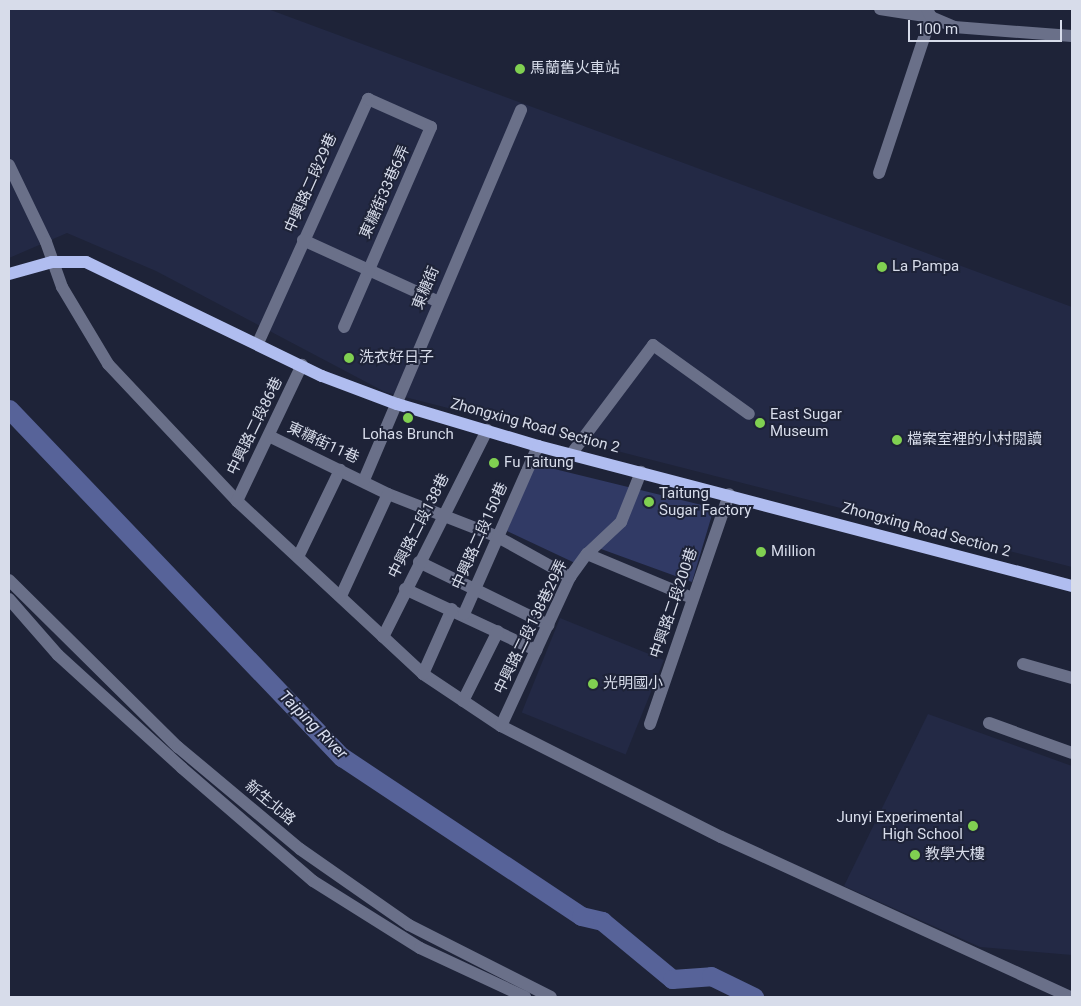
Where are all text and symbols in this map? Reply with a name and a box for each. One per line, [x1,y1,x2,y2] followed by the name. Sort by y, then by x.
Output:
[911,10,1065,42] scale bar
[916,20,958,38] text: 100 m
[530,60,620,78] place label: 馬蘭舊火車站
[514,63,526,75] marker: 馬蘭舊火車站
[281,131,341,235] street label: 中興路二段29巷
[356,143,414,241] street label: 東糖街33巷6弄
[892,258,959,276] place label: La Pampa
[876,261,888,273] marker: La Pampa
[409,264,443,312] street label: 東糖街
[359,349,434,367] place label: 洗衣好日子
[343,352,355,364] marker: 洗衣好日子
[223,374,287,478] street label: 中興路二段86巷
[448,395,622,457] street label: Zhongxing Road Section 2
[770,405,842,440] place label: East Sugar Museum
[402,412,414,424] marker: Lohas Brunch
[754,417,766,429] marker: East Sugar Museum
[284,419,362,467] street label: 東糖街11巷
[362,426,454,444] place label: Lohas Brunch
[907,431,1042,449] place label: 檔案室裡的小村閱讀
[891,434,903,446] marker: 檔案室裡的小村閱讀
[504,454,574,472] place label: Fu Taitung
[488,457,500,469] marker: Fu Taitung
[385,471,453,581] street label: 中興路二段138巷
[448,480,512,592] street label: 中興路二段150巷
[659,484,751,519] place label: Taitung Sugar Factory
[643,496,655,508] marker: Taitung Sugar Factory
[839,499,1013,561] street label: Zhongxing Road Section 2
[771,543,816,561] place label: Million
[647,546,701,660] street label: 中興路二段200巷
[755,546,767,558] marker: Million
[491,557,571,697] street label: 中興路二段138巷29弄
[603,675,663,693] place label: 光明國小
[587,678,599,690] marker: 光明國小
[275,687,351,763] water label: Taiping River
[241,777,299,829] street label: 新生北路
[837,808,963,843] place label: Junyi Experimental High School
[967,820,979,832] marker: Junyi Experimental High School
[925,846,985,864] place label: 教學大樓
[909,849,921,861] marker: 教學大樓

